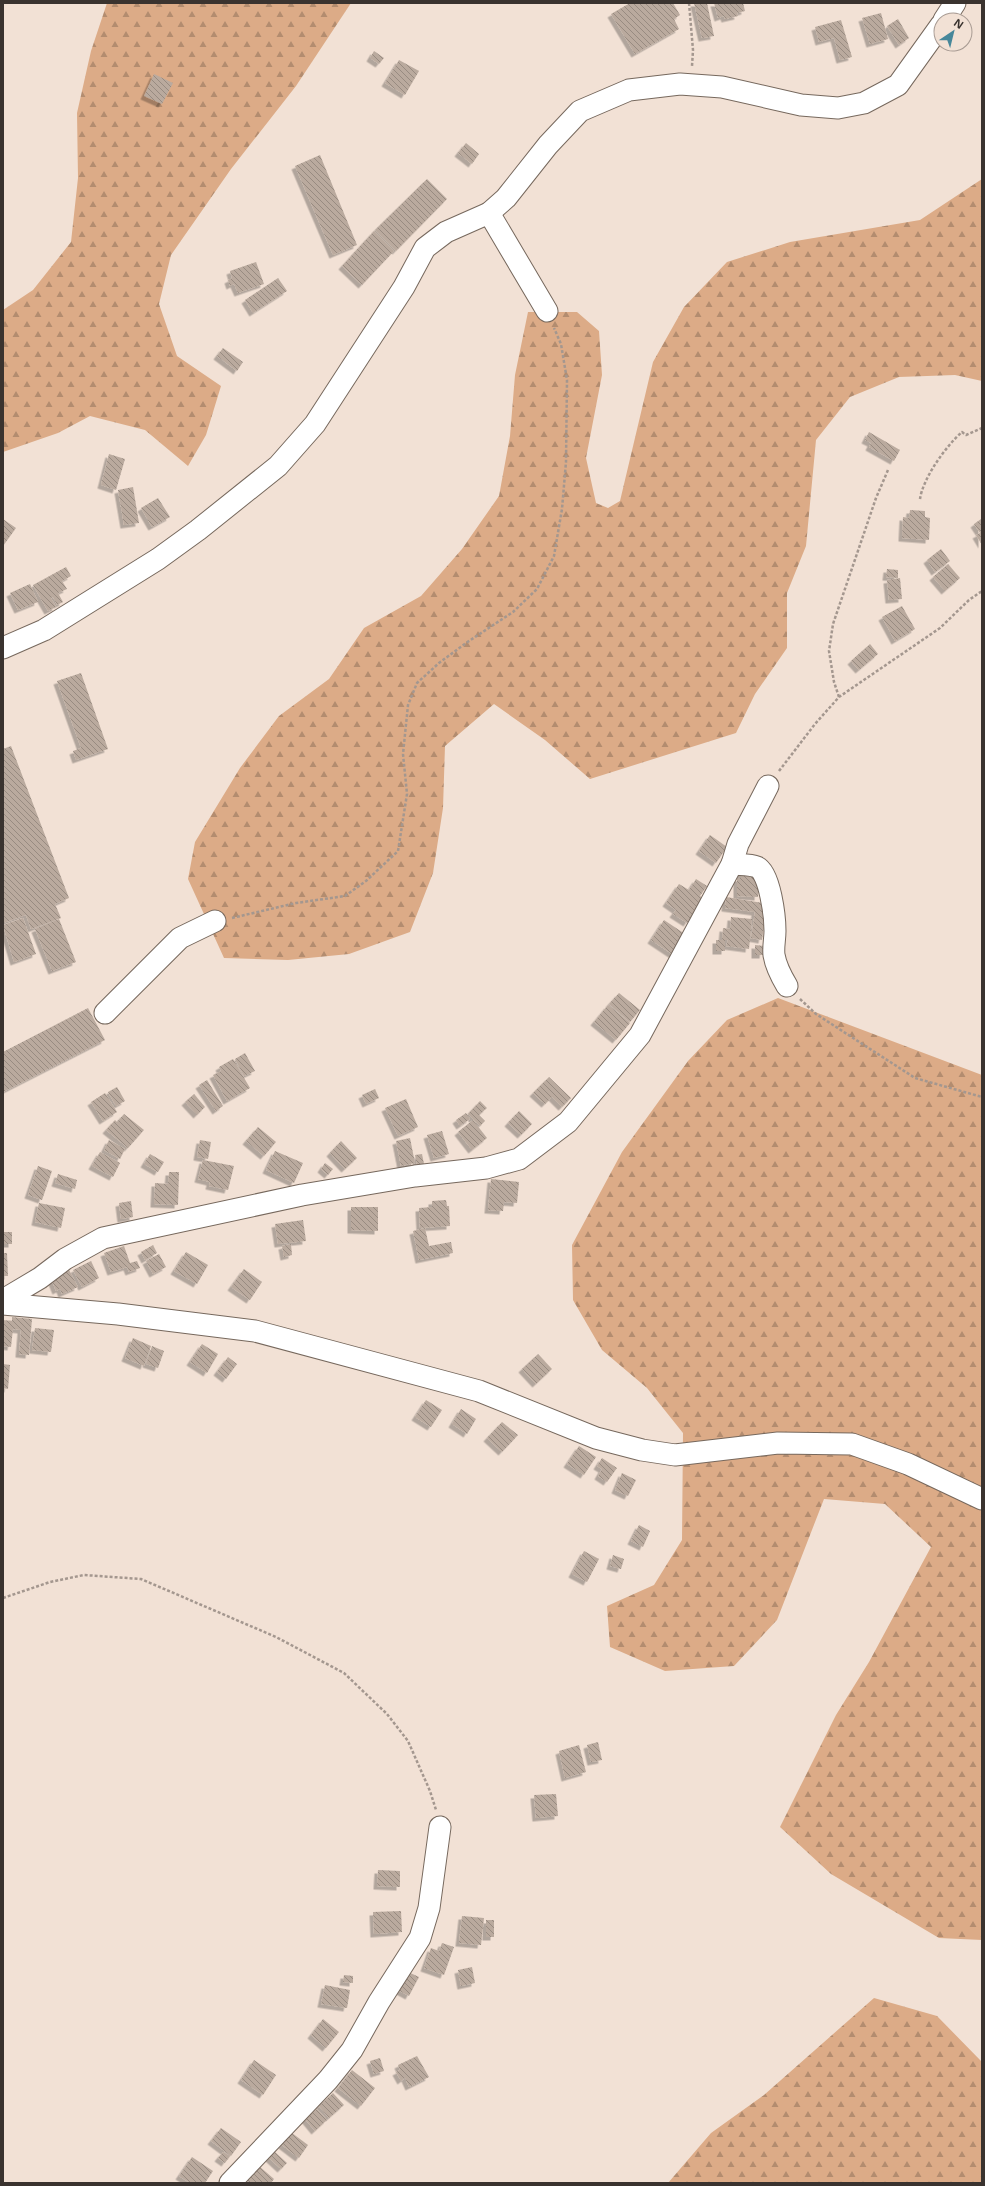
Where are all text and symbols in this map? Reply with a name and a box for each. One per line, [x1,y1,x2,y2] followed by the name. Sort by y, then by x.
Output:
[933,12,973,52] north arrow
[951,15,967,32] text: N

